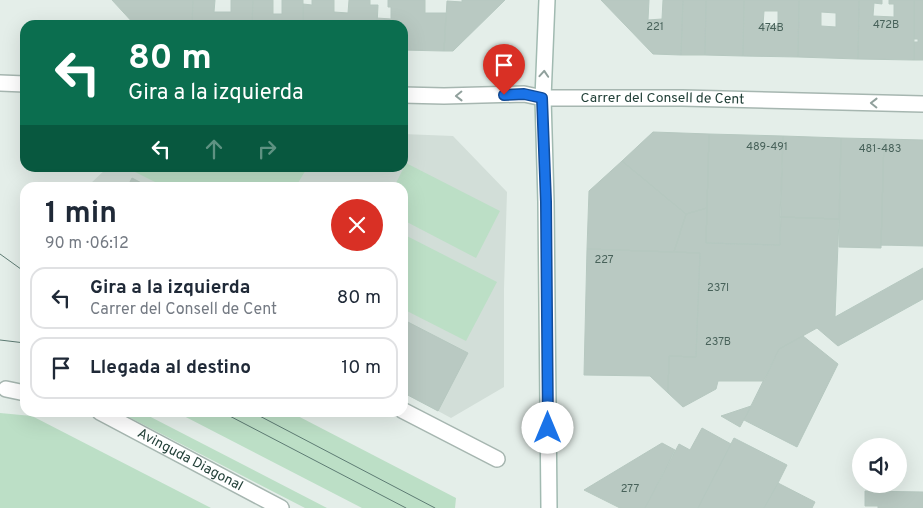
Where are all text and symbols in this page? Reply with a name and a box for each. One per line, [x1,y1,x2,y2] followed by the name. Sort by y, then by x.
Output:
[873,18,899,32] house number: 472B
[646,20,664,34] house number: 221
[758,21,784,35] house number: 474B
[128,37,212,81] text: 80 m
[45,40,110,105] icon: left
[483,44,525,95] pin
[490,51,518,79] icon: arrive
[539,70,550,78] one-way arrow
[128,80,304,107] text: Gira a la izquierda
[581,90,745,108] street label: Carrer del Consell de Cent
[455,91,462,101] one-way arrow
[870,98,878,108] one-way arrow
[147,135,175,163] icon: left
[200,135,228,163] icon: ahead
[253,135,281,163] icon: right
[746,140,788,154] house number: 489-491
[859,142,901,156] house number: 481-483
[45,196,117,233] text: 1 min
[331,199,383,251] button: close
[45,234,129,254] text: 90 m · 06:12
[594,253,614,267] house number: 227
[90,276,250,300] text: Gira a la izquierda
[707,281,729,295] house number: 237I
[47,284,75,312] icon: left
[337,286,381,310] text: 80 m
[90,300,277,320] text: Carrer del Consell de Cent
[705,335,731,349] house number: 237B
[47,354,75,382] icon: arrive
[90,356,251,380] text: Llegada al destino
[341,356,381,380] text: 10 m
[521,401,573,453] position arrow
[134,425,246,495] street label: Avinguda Diagonal
[852,438,907,493] map controls
[852,438,907,493] button: sound
[621,482,639,496] house number: 277

